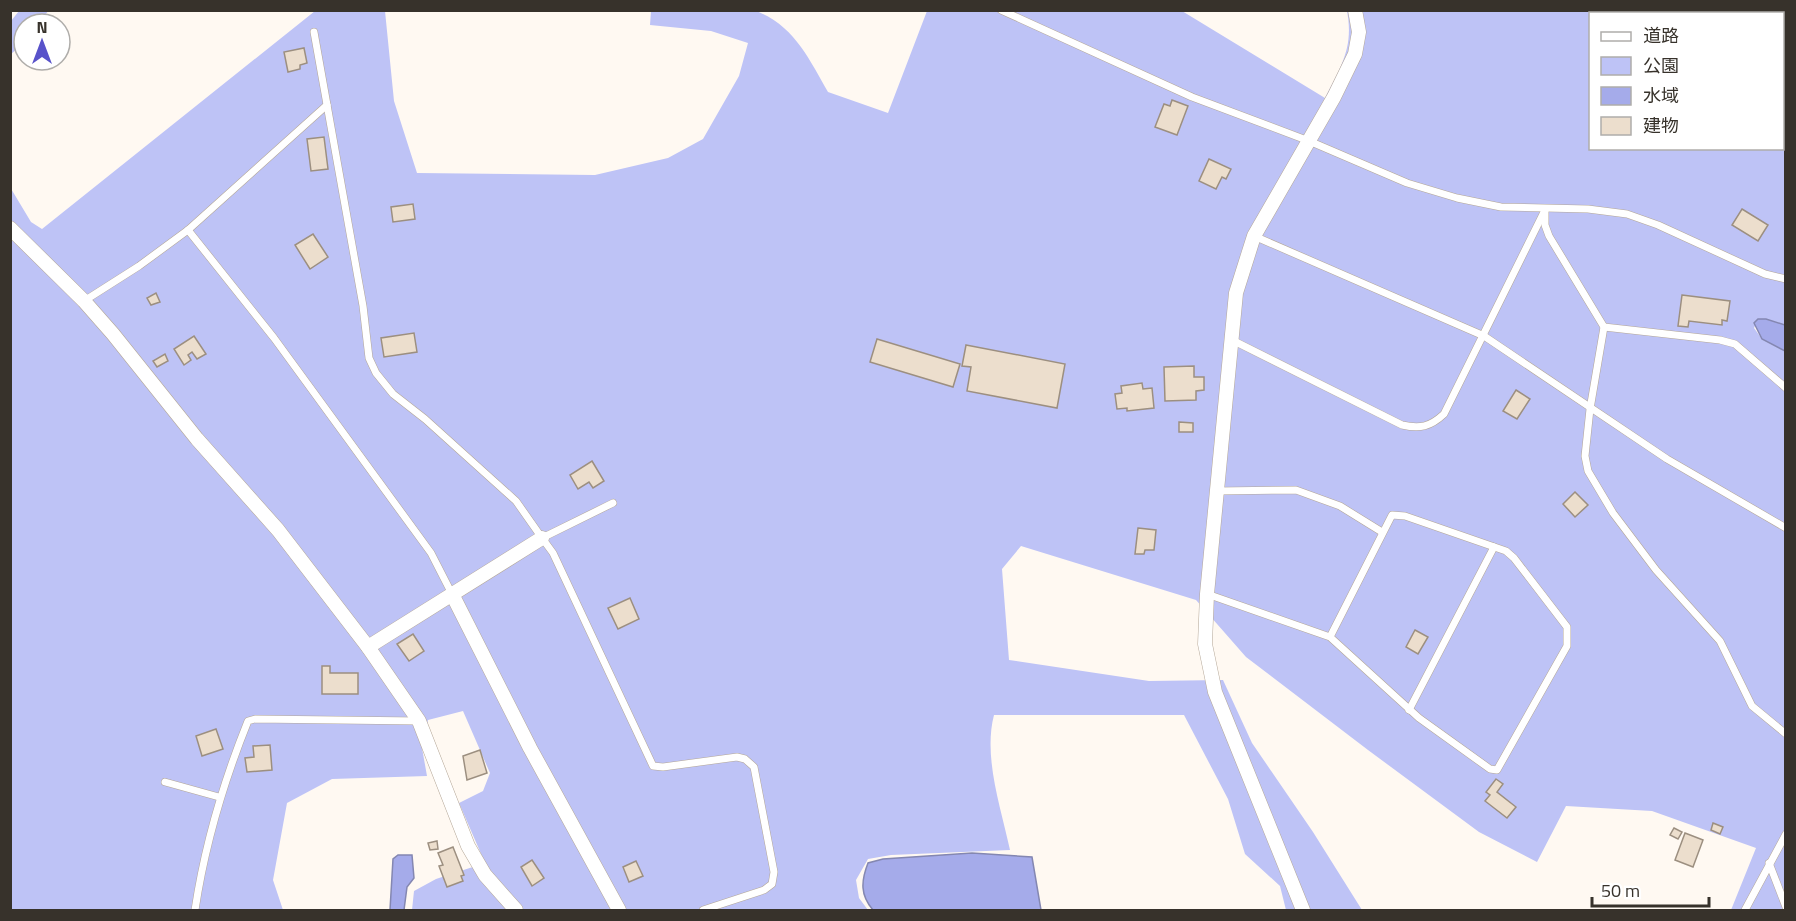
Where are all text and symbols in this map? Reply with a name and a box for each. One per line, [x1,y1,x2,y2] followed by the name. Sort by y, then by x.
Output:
[12,12,72,72] north arrow
[1589,12,1784,150] legend
[36,15,48,39] text: N
[1643,22,1679,49] text: 道路
[1643,52,1679,79] text: 公園
[1643,82,1679,109] text: 水域
[1643,112,1679,139] text: 建物
[1592,870,1709,908] scale bar
[1601,877,1640,904] text: 50 m

